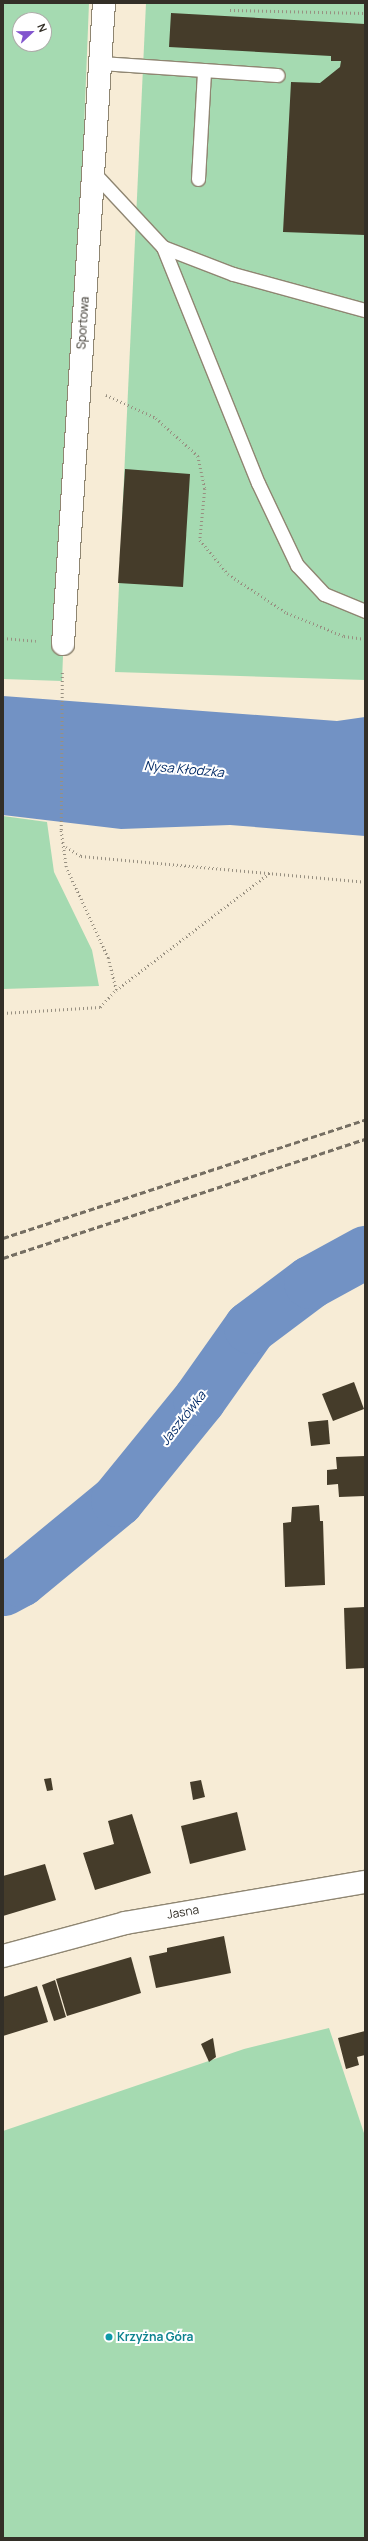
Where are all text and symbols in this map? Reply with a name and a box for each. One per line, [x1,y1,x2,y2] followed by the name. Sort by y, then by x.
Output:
[12,12,52,52] north arrow
[34,21,51,34] text: N
[74,296,92,350] street label: Sportowa
[143,758,225,780] water label: Nysa Kłodzka
[157,1388,209,1448] water label: Jaszkówka
[166,1902,200,1922] street label: Jasna
[117,2330,193,2344] place label: Krzyżna Góra
[104,2332,114,2342] marker: Krzyżna Góra

